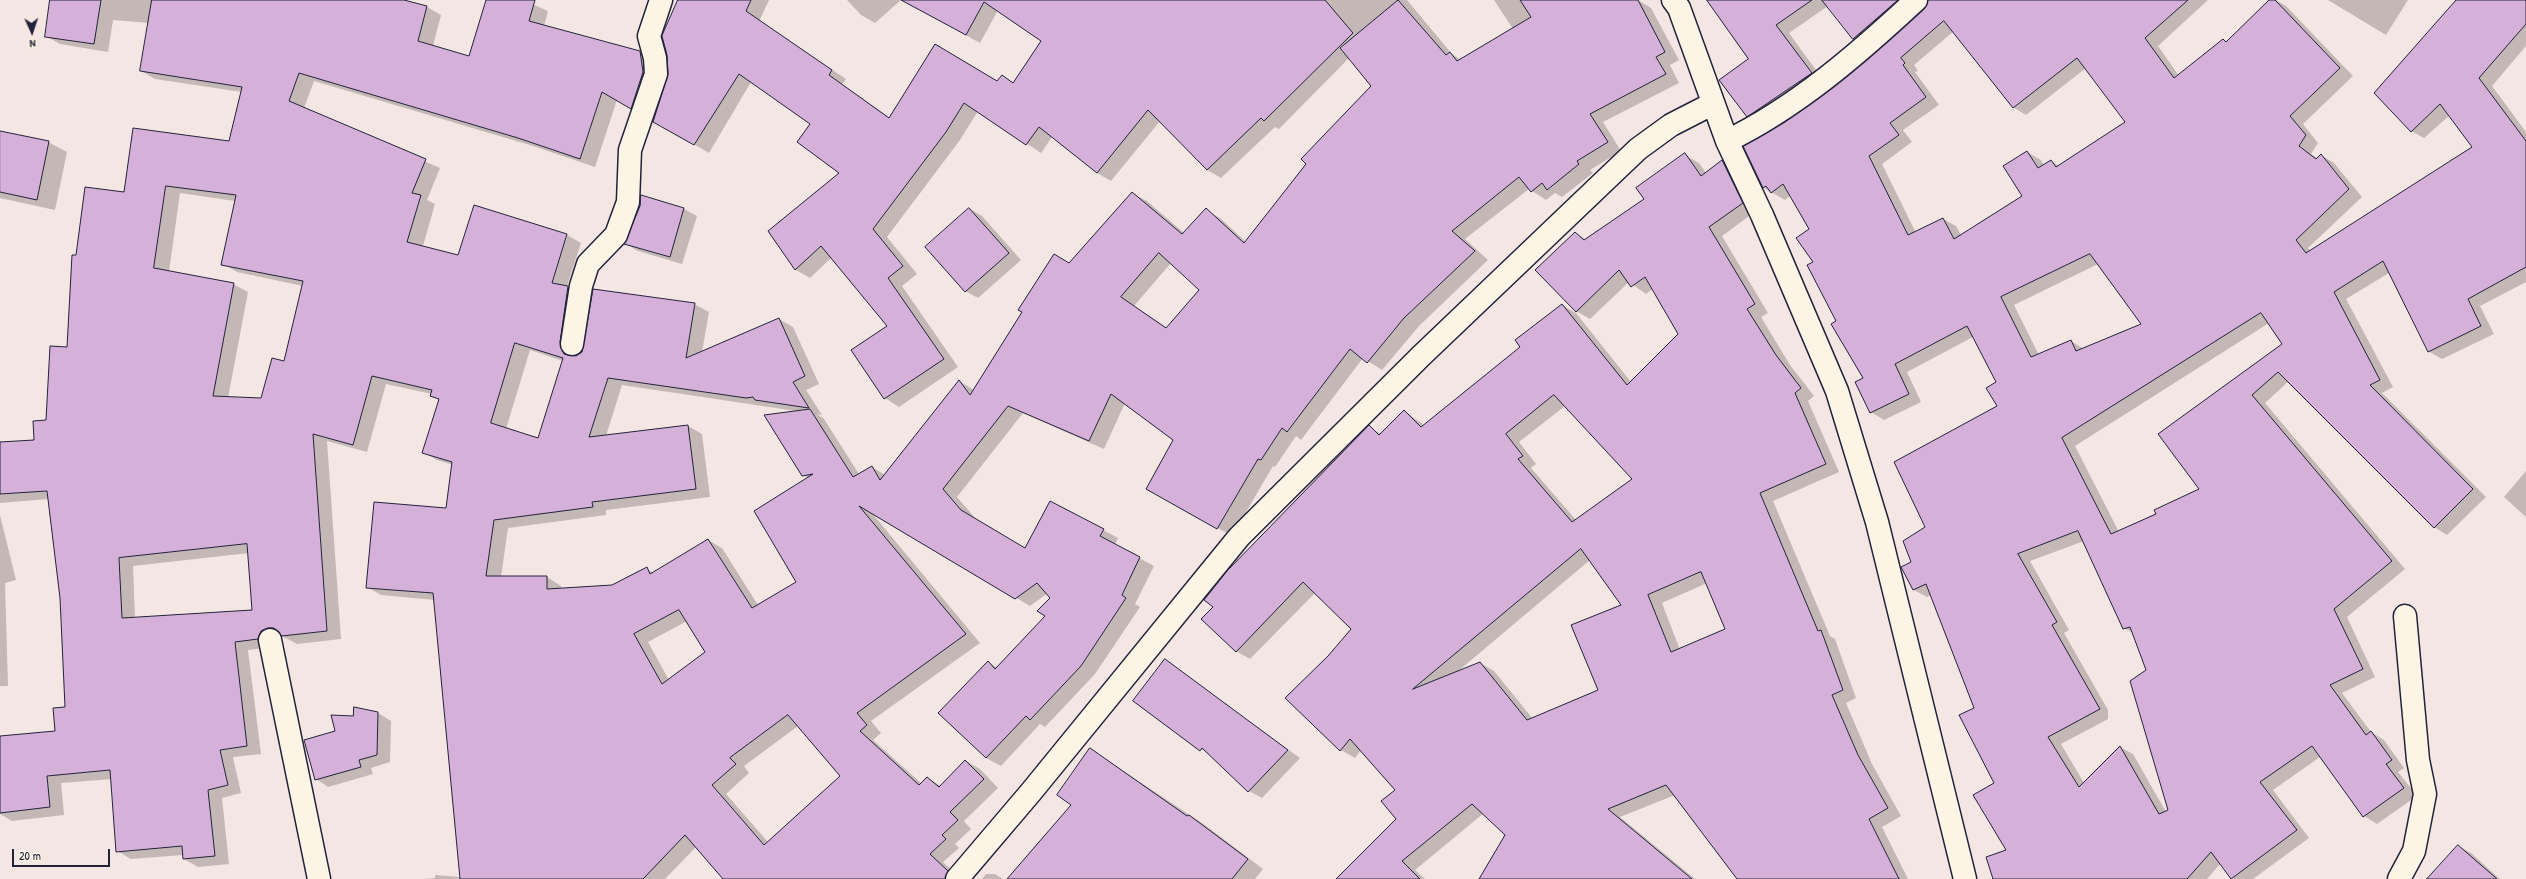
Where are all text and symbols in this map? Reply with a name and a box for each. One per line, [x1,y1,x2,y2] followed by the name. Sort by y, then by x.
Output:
[12,12,52,52] north arrow
[29,37,36,51] text: N
[14,841,112,867] scale bar
[19,847,41,864] text: 20 m

